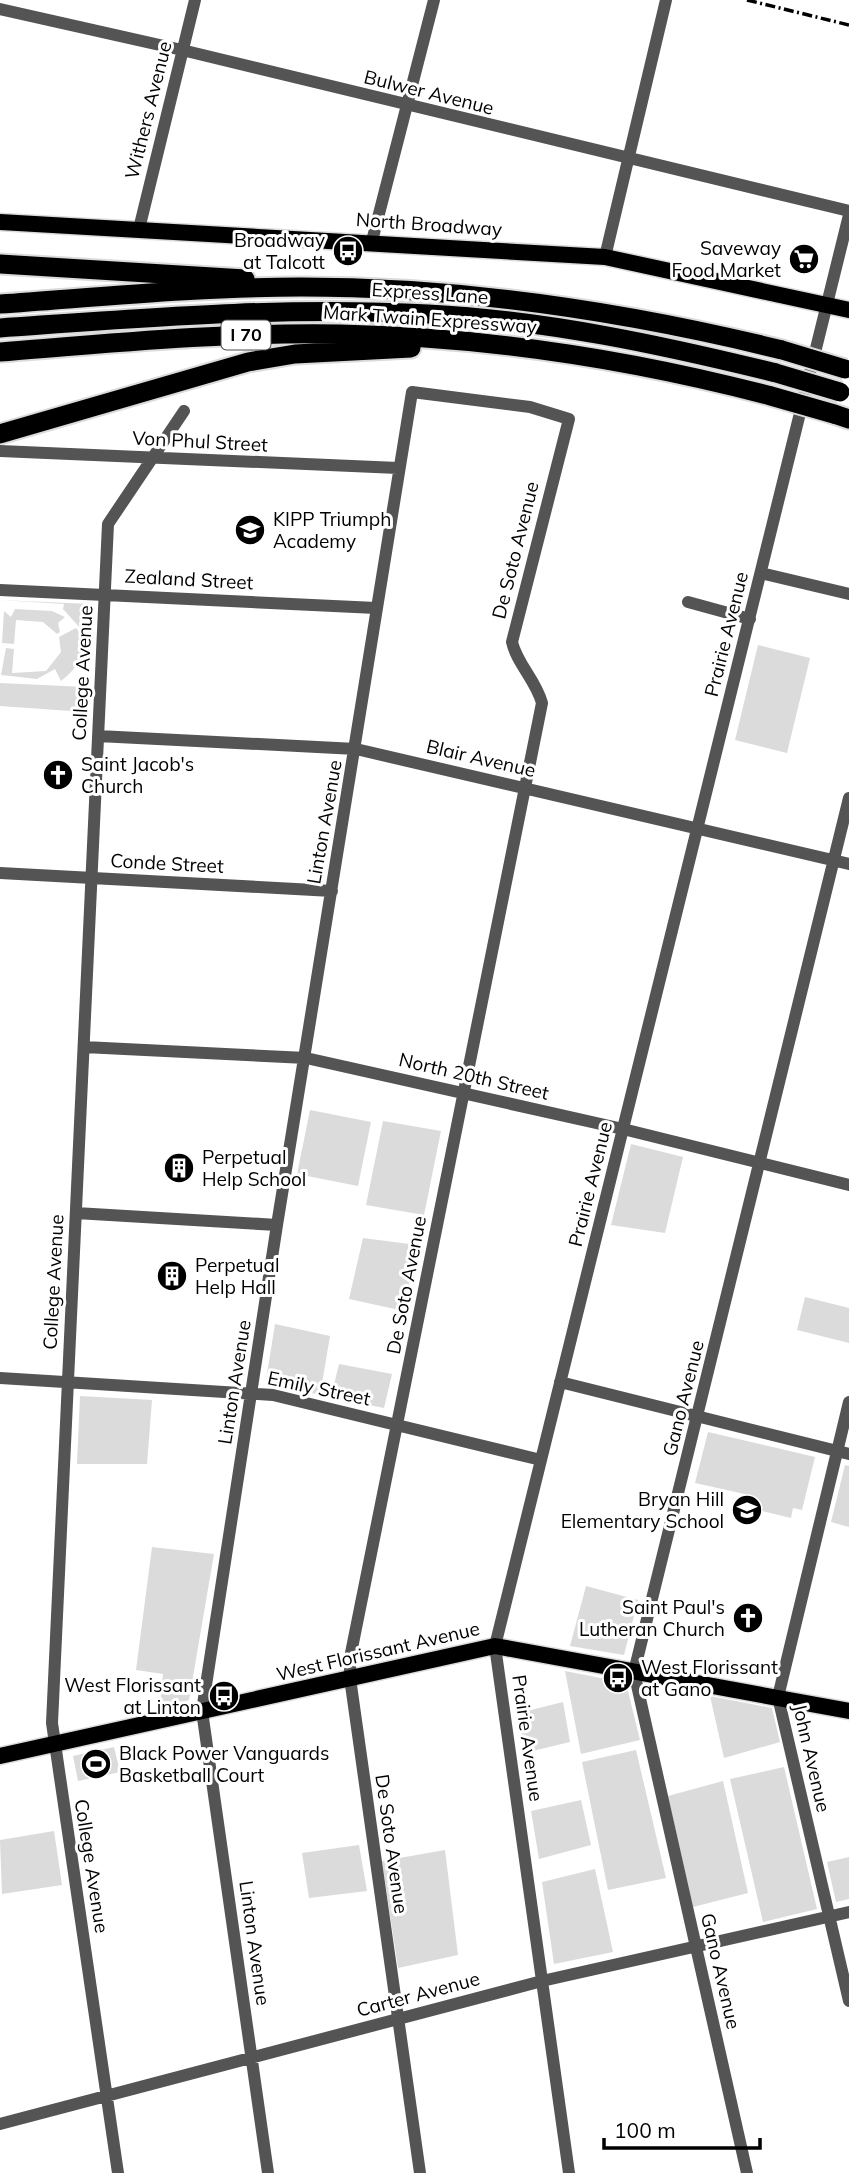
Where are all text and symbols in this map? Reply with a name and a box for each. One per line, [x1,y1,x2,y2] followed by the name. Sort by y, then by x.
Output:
[119,39,177,181] street label: Withers Avenue
[361,64,497,120] street label: Bulwer Avenue
[355,207,503,241] street label: North Broadway
[234,228,325,274] place label: Broadway at Talcott
[331,234,365,268] bus stop icon: Broadway at Talcott
[672,236,781,282] place label: Saveway Food Market
[787,242,821,276] supermarket icon: Saveway Food Market
[371,277,489,309] street label: Express Lane
[322,300,538,338] street label: Mark Twain Expressway
[222,320,270,349] road number: I 70
[132,425,269,457] street label: Von Phul Street
[486,479,544,621] street label: De Soto Avenue
[273,507,391,553] place label: KIPP Triumph Academy
[233,513,267,547] school or university icon: KIPP Triumph Academy
[124,564,254,594] street label: Zealand Street
[699,569,753,699] street label: Prairie Avenue
[66,605,98,741] street label: College Avenue
[424,734,538,782] street label: Blair Avenue
[81,752,194,798] place label: Saint Jacob's Church
[41,758,75,792] church icon: Saint Jacob's Church
[301,758,347,886] street label: Linton Avenue
[110,848,225,878] street label: Conde Street
[397,1047,552,1105] street label: North 20th Street
[563,1119,617,1249] street label: Prairie Avenue
[202,1145,306,1191] place label: Perpetual Help School
[162,1151,196,1185] building icon: Perpetual Help School
[37,1214,69,1350] street label: College Avenue
[381,1214,431,1356] street label: De Soto Avenue
[195,1253,279,1299] place label: Perpetual Help Hall
[155,1259,189,1293] building icon: Perpetual Help Hall
[212,1318,256,1446] street label: Linton Avenue
[657,1338,709,1458] street label: Gano Avenue
[265,1365,373,1411] street label: Emily Street
[561,1487,724,1533] place label: Bryan Hill Elementary School
[730,1493,764,1527] school or university icon: Bryan Hill Elementary School
[579,1595,725,1641] place label: Saint Paul's Lutheran Church
[731,1601,765,1635] church icon: Saint Paul's Lutheran Church
[274,1616,482,1686] street label: West Florissant Avenue
[641,1655,778,1701] place label: West Florissant at Gano
[601,1661,635,1695] bus stop icon: West Florissant at Gano
[64,1673,201,1719] place label: West Florissant at Linton
[507,1673,549,1803] street label: Prairie Avenue
[207,1679,241,1713] bus stop icon: West Florissant at Linton
[788,1701,836,1815] street label: John Avenue
[119,1741,329,1787] place label: Black Power Vanguards Basketball Court
[79,1747,113,1781] sports icon: Black Power Vanguards Basketball Court
[370,1773,414,1915] street label: De Soto Avenue
[70,1797,114,1935] street label: College Avenue
[234,1879,276,2007] street label: Linton Avenue
[696,1911,746,2031] street label: Gano Avenue
[354,1966,482,2022] street label: Carter Avenue
[604,2106,760,2150] scale bar
[614,2117,676,2143] text: 100 m

